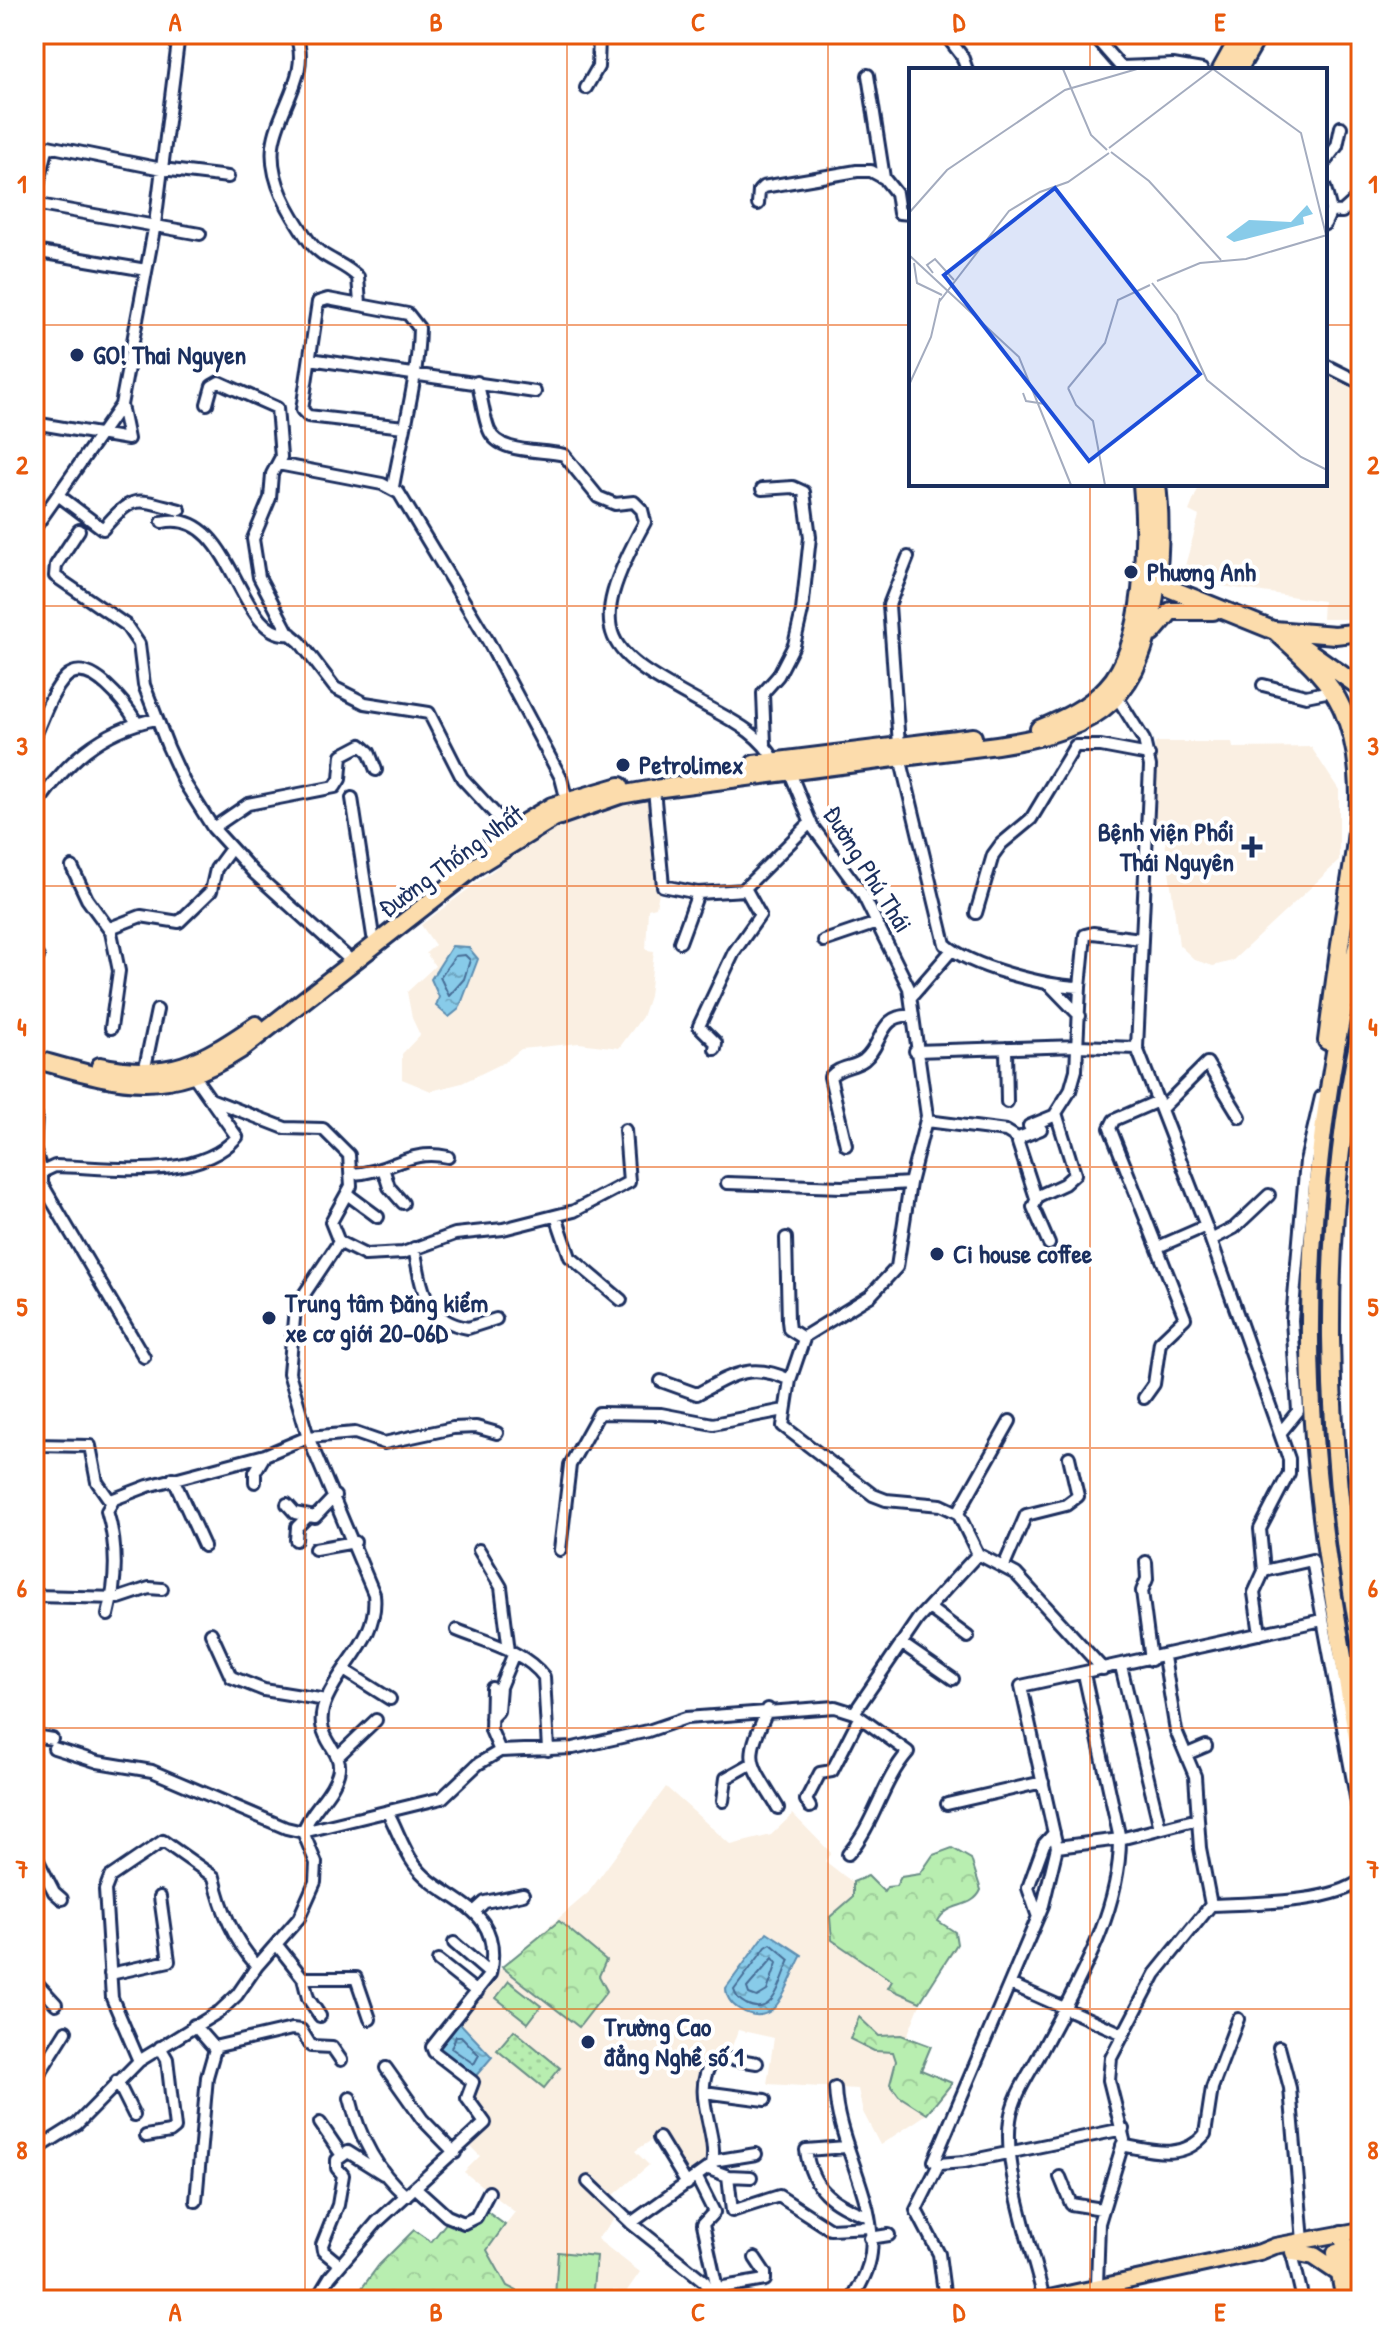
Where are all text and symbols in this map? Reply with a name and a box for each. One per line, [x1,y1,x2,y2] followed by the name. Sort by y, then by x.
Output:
[169,4,182,39] text: A
[429,4,443,39] text: B
[691,4,705,39] text: C
[953,4,966,39] text: D
[1214,4,1226,39] text: E
[909,68,1327,486] inset map
[17,166,27,201] text: 1
[1368,166,1378,201] text: 1
[93,337,246,373] place label: GO! Thai Nguyen
[68,346,86,364] marker: GO! Thai Nguyen
[16,447,29,482] text: 2
[1367,447,1380,482] text: 2
[1147,554,1256,590] place label: Phương Anh
[1122,563,1140,581] marker: Phương Anh
[16,728,28,763] text: 3
[1367,728,1379,763] text: 3
[639,747,744,782] place label: Petrolimex
[614,756,632,774] marker: Petrolimex
[371,795,531,925] street label: Đường Thống Nhất
[816,799,921,939] street label: Đường Phú Thái
[1098,814,1234,880] place label: Bệnh viện Phổi Thái Nguyên
[1241,836,1263,858] marker: Bệnh viện Phổi Thái Nguyên
[17,1009,27,1044] text: 4
[1368,1009,1378,1044] text: 4
[953,1236,1093,1271] place label: Ci house coffee
[928,1245,946,1263] marker: Ci house coffee
[284,1285,488,1351] place label: Trung tâm Đăng kiểm xe cơ giới 20-06D
[17,1289,28,1324] text: 5
[1368,1289,1379,1324] text: 5
[260,1309,278,1327] marker: Trung tâm Đăng kiểm xe cơ giới 20-06D
[17,1570,28,1605] text: 6
[1368,1570,1379,1605] text: 6
[15,1851,29,1886] text: 7
[1366,1851,1380,1886] text: 7
[603,2009,744,2075] place label: Trường Cao đẳng Nghề số 1
[579,2033,597,2051] marker: Trường Cao đẳng Nghề số 1
[16,2132,28,2167] text: 8
[1367,2132,1379,2167] text: 8
[169,2294,182,2329] text: A
[429,2294,443,2329] text: B
[691,2294,705,2329] text: C
[953,2294,966,2329] text: D
[1214,2294,1226,2329] text: E

